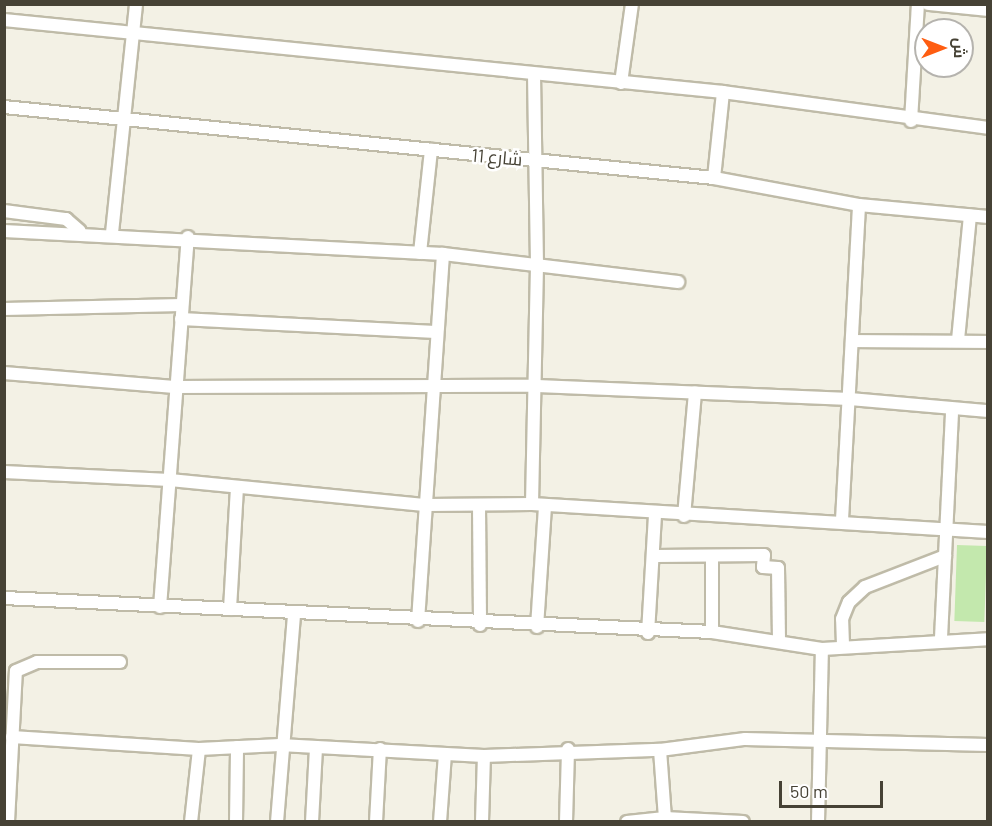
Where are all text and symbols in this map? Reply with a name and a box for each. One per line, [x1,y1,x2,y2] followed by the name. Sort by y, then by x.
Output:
[914,18,974,78] north arrow
[951,38,970,58] text: ش
[471,144,523,170] street label: شارع 11
[782,769,886,807] scale bar
[790,780,828,802] text: 50 m

